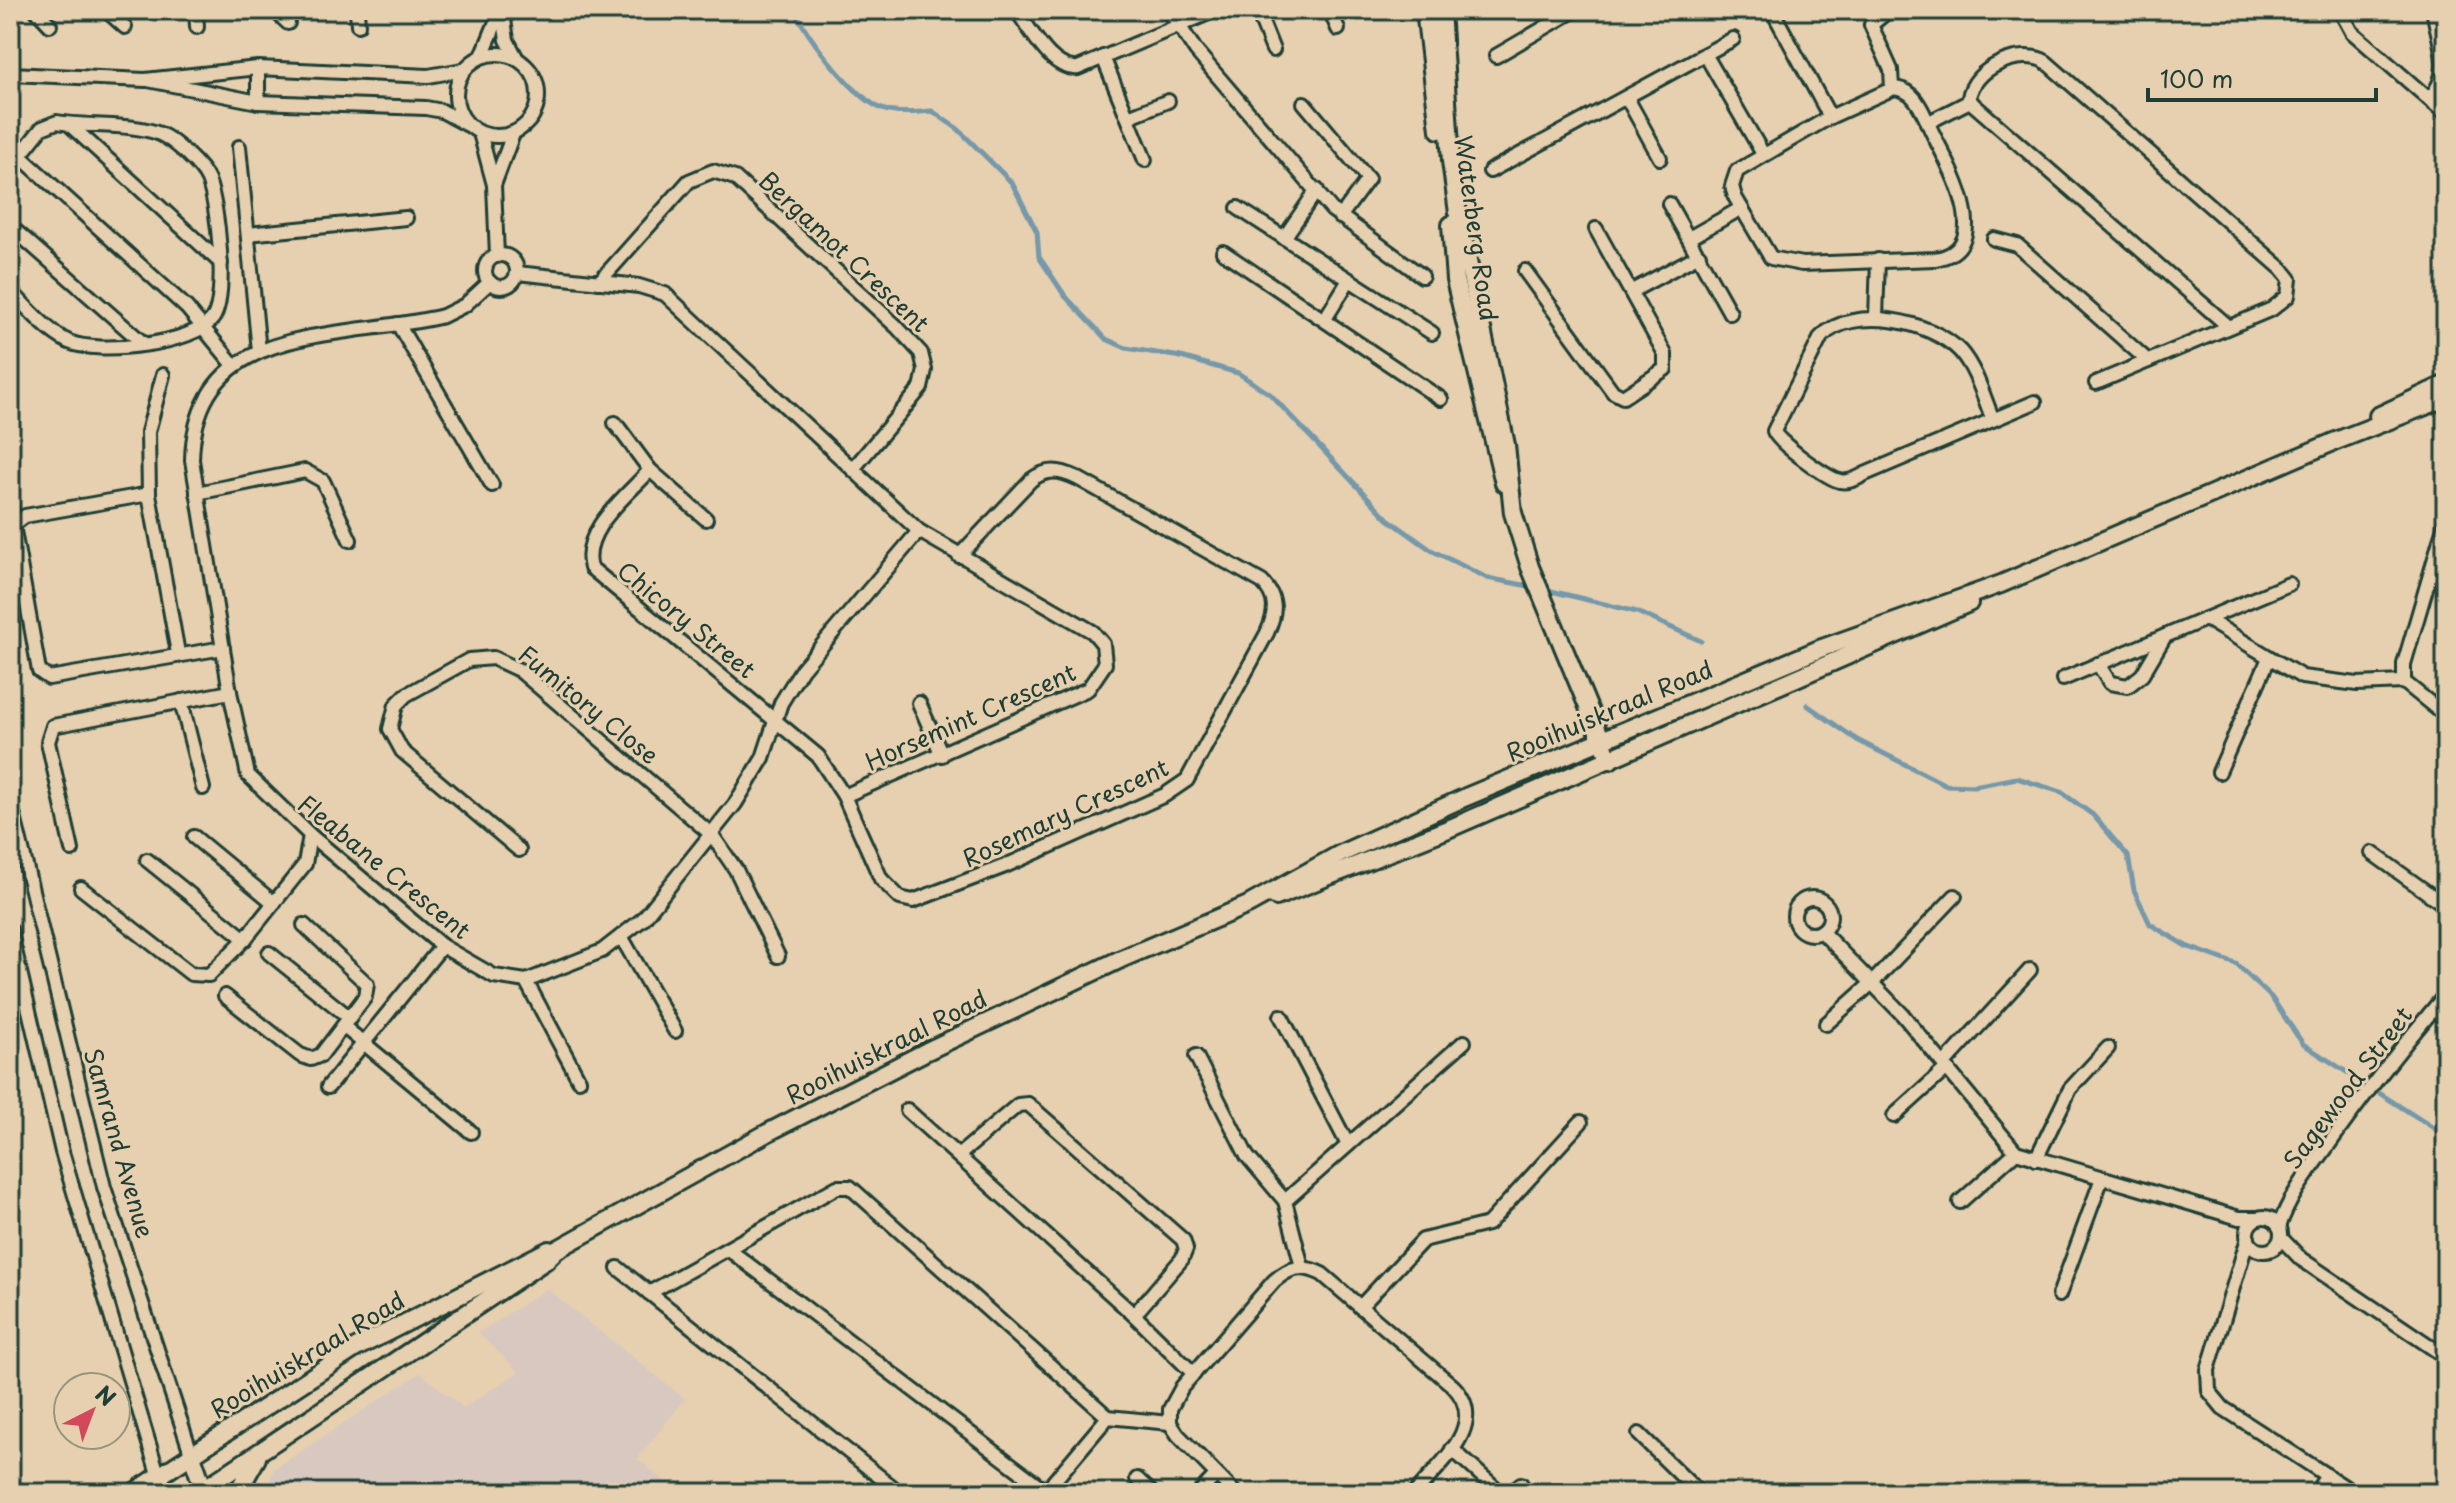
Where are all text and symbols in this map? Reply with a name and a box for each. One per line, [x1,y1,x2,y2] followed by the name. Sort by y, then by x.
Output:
[2148,52,2376,102] scale bar
[2160,60,2233,96] text: 100 m
[1446,133,1508,323] street label: Waterberg Road
[752,162,939,340] street label: Bergamot Crescent
[610,552,764,686] street label: Chicory Street
[511,636,667,772] street label: Fumitory Close
[1500,650,1718,770] street label: Rooihuiskraal Road
[859,653,1081,779] street label: Horsemint Crescent
[956,748,1174,876] street label: Rosemary Crescent
[291,785,479,947] street label: Fleabane Crescent
[779,980,993,1112] street label: Rooihuiskraal Road
[2274,998,2420,1176] street label: Sagewood Street
[76,1044,164,1242] street label: Samrand Avenue
[203,1282,411,1426] street label: Rooihuiskraal Road
[52,1371,132,1451] north arrow
[89,1377,124,1413] text: N

